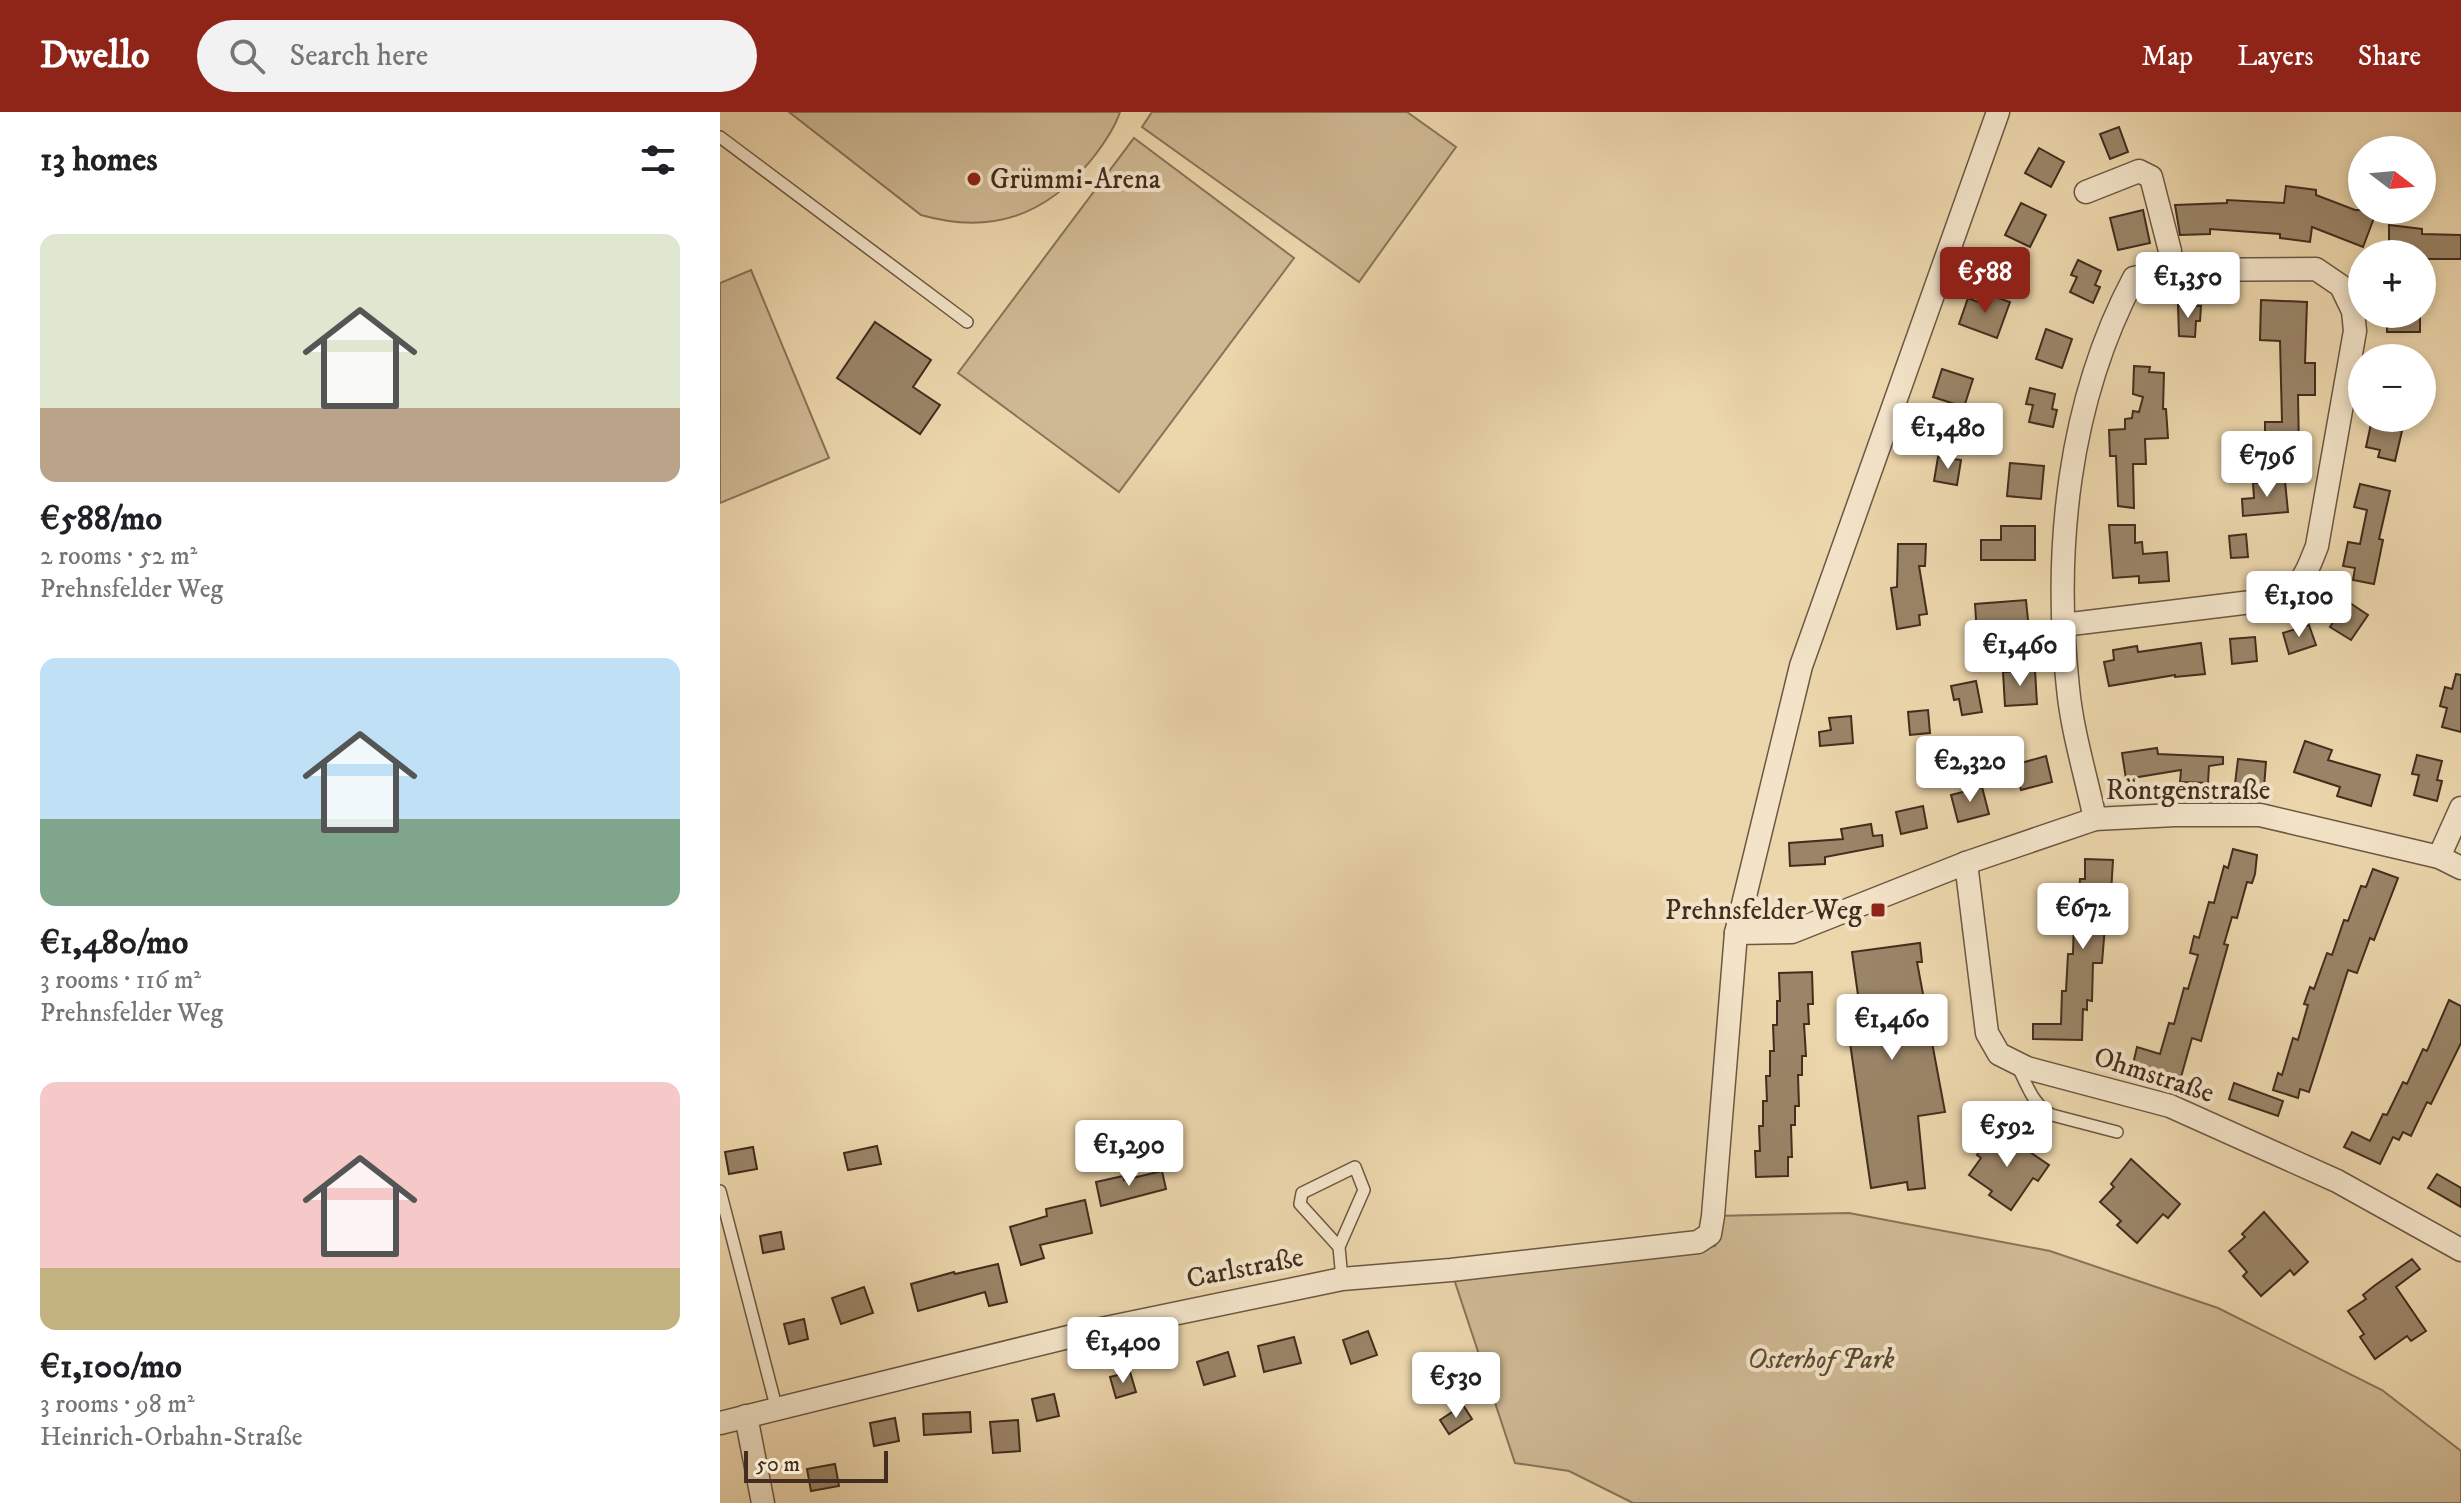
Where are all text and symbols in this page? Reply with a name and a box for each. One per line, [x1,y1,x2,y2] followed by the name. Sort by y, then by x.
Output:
[197,20,757,92] search box
[40,32,149,80] text: Dwello
[225,34,269,78] icon: search
[289,38,428,75] text: Search here
[2142,39,2193,74] text: Map
[2237,39,2314,74] text: Layers
[2358,39,2421,74] text: Share
[2348,136,2436,224] north arrow
[2348,136,2436,432] map controls
[636,138,680,182] icon: filters
[40,139,158,181] text: 13 homes
[990,162,1161,197] place label: Grümmi-Arena
[965,170,983,188] marker: Grümmi-Arena
[2348,240,2436,328] button: +
[1938,247,2032,315] pin: €588
[2123,252,2253,320] pin: €1,350
[1958,256,2012,289] text: €588
[2154,261,2222,294] text: €1,350
[288,286,432,430] icon: home
[2348,344,2436,432] button: −
[1883,403,2013,471] pin: €1,480
[1911,412,1985,445] text: €1,480
[2220,431,2314,499] pin: €796
[2239,440,2295,473] text: €796
[40,498,162,540] text: €588/mo
[40,540,197,573] text: 2 rooms · 52 m²
[2234,571,2364,639] pin: €1,100
[40,573,223,606] text: Prehnsfelder Weg
[2264,580,2334,613] text: €1,100
[1955,620,2085,688] pin: €1,460
[1983,629,2057,662] text: €1,460
[288,710,432,854] icon: home
[1905,736,2035,804] pin: €2,320
[1934,745,2006,778] text: €2,320
[2106,773,2270,808] street label: Röntgenstraße
[2036,883,2130,951] pin: €672
[2055,892,2111,925] text: €672
[1665,893,1862,928] place label: Prehnsfelder Weg
[1869,901,1887,919] marker: Prehnsfelder Weg
[40,922,188,964] text: €1,480/mo
[40,964,201,997] text: 3 rooms · 116 m²
[1827,994,1957,1062] pin: €1,460
[40,997,223,1030] text: Prehnsfelder Weg
[1855,1003,1929,1036] text: €1,460
[2089,1039,2219,1111] street label: Ohmstraße
[1960,1101,2054,1169] pin: €592
[1980,1110,2034,1143] text: €592
[1064,1120,1194,1188] pin: €1,290
[1093,1129,1165,1162] text: €1,290
[288,1134,432,1278] icon: home
[1184,1240,1306,1296] street label: Carlstraße
[1058,1317,1188,1385] pin: €1,400
[1085,1326,1161,1359] text: €1,400
[1748,1342,1895,1377] park label: Osterhof Park
[40,1346,182,1388] text: €1,100/mo
[1409,1352,1503,1420] pin: €530
[1430,1361,1482,1394] text: €530
[40,1388,195,1421] text: 3 rooms · 98 m²
[40,1421,303,1454] text: Heinrich-Orbahn-Straße
[744,1447,888,1483] scale bar
[756,1451,800,1478] text: 50 m

